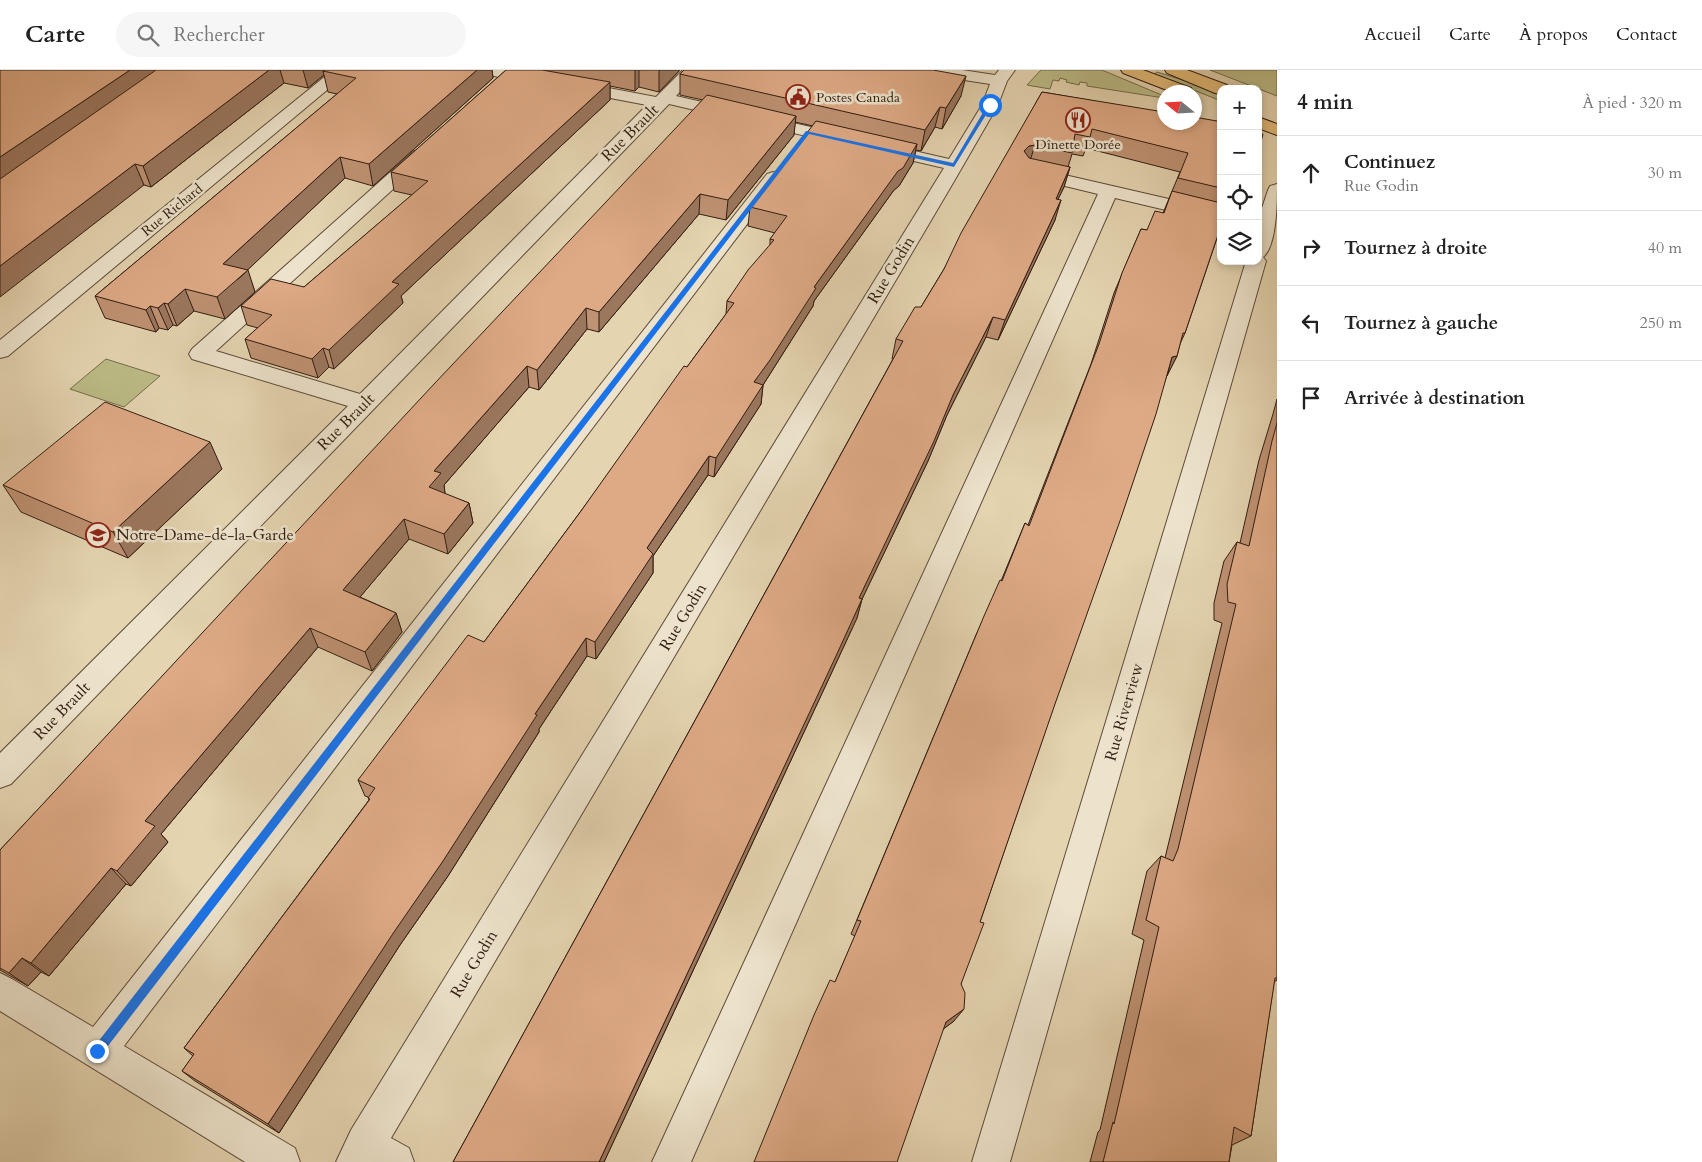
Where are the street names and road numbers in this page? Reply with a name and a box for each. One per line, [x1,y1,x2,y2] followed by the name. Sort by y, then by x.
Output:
[596,99,664,167] street label: Rue Brault
[137,179,207,241] street label: Rue Richard
[862,232,920,308] street label: Rue Godin
[312,388,380,456] street label: Rue Brault
[654,579,712,655] street label: Rue Godin
[1100,660,1149,764] street label: Rue Riverview
[29,677,95,745] street label: Rue Brault
[445,926,503,1002] street label: Rue Godin

